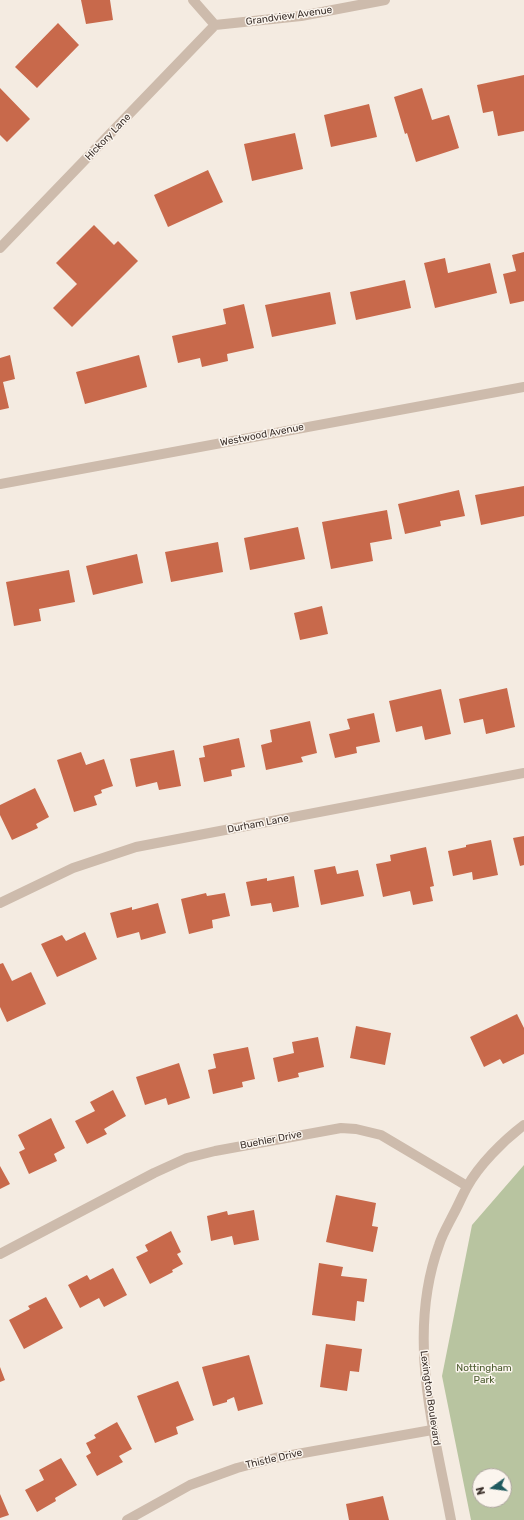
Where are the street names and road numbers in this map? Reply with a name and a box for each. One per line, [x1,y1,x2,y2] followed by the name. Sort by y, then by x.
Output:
[245,4,333,28] street label: Grandview Avenue
[83,111,133,163] street label: Hickory Lane
[219,421,305,449] street label: Westwood Avenue
[226,812,290,836] street label: Durham Lane
[239,1128,303,1152] street label: Buehler Drive
[417,1350,443,1446] street label: Lexington Boulevard
[245,1447,303,1471] street label: Thistle Drive

